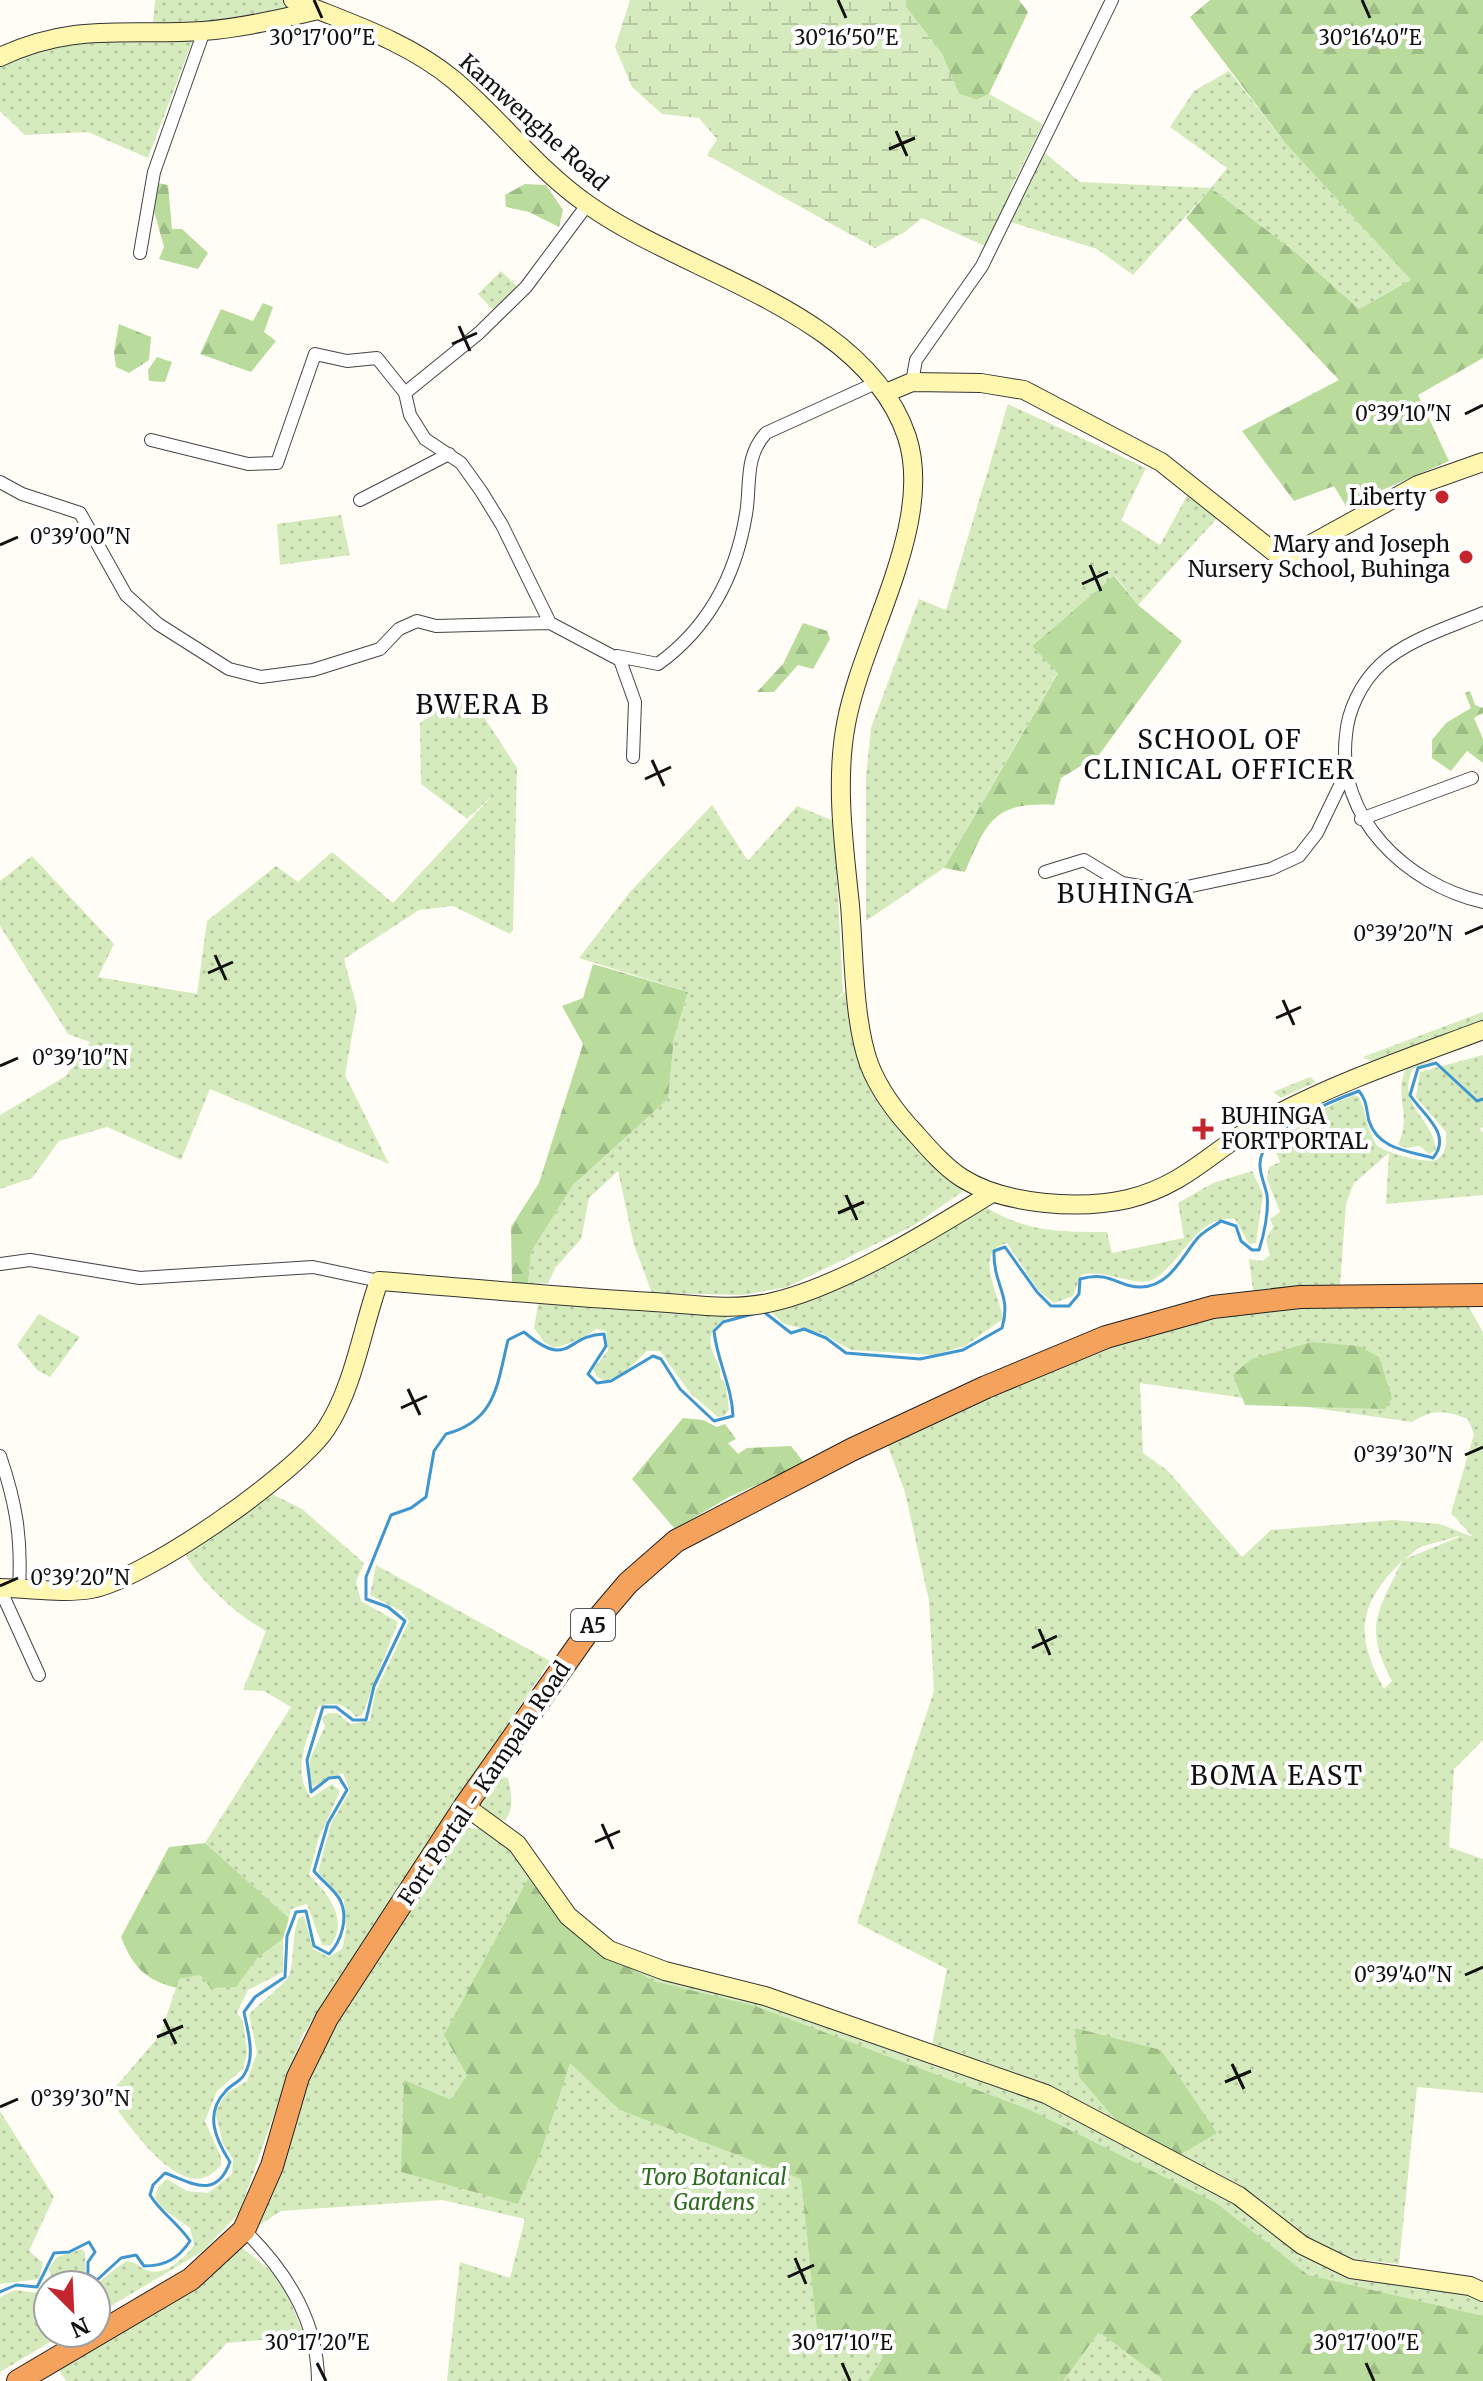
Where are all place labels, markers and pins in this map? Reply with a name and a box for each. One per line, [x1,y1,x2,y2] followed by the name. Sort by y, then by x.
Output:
[1349,483,1426,511] place label: Liberty
[1433,488,1451,506] marker: Liberty
[1188,530,1450,583] place label: Mary and Joseph Nursery School, Buhinga
[1457,548,1475,566] marker: Mary and Joseph Nursery School, Buhinga
[1221,1102,1369,1155] place label: BUHINGA FORTPORTAL
[1192,1118,1214,1140] marker: BUHINGA FORTPORTAL

